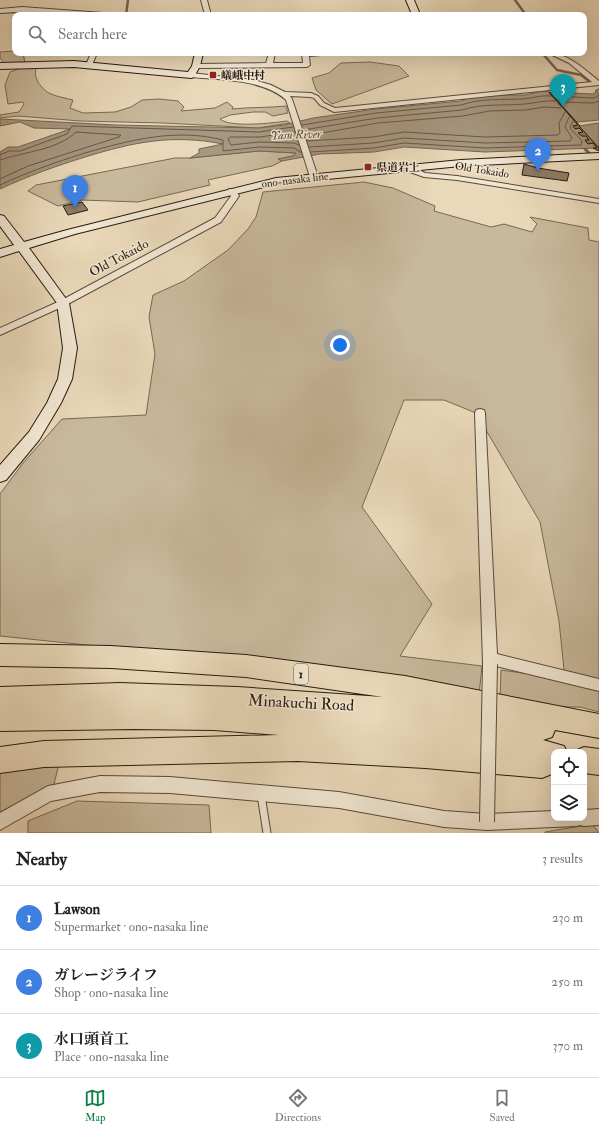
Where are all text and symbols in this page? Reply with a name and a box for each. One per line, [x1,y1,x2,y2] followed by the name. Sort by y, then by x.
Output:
[12,12,587,56] search box
[26,23,48,45] icon: search
[58,25,127,44] text: Search here
[221,69,265,82] place label: 嶬峨中村
[208,70,218,80] marker: 嶬峨中村
[550,74,576,107] pin: 3
[271,127,322,143] water label: Yasu River
[525,138,551,171] pin: 2
[454,159,510,181] street label: Old Tokaido
[376,161,420,174] place label: 県道岩上
[363,162,373,172] marker: 県道岩上
[261,169,330,191] street label: ono-nasaka line
[62,175,88,208] pin: 1
[87,236,151,280] street label: Old Tokaido
[330,335,350,355] your location
[294,664,308,684] road number: 1
[247,690,355,716] street label: Minakuchi Road
[551,749,587,821] map controls
[551,749,587,785] button: locate
[551,785,587,821] button: layers
[16,849,67,870] text: Nearby
[542,851,583,867] text: 3 results
[54,900,100,919] text: Lawson
[27,910,31,926] text: 1
[552,910,583,926] text: 230 m
[54,919,208,935] text: Supermarket · ono-nasaka line
[54,966,158,985] text: ガレージライフ
[26,974,32,990] text: 2
[551,974,583,990] text: 250 m
[54,985,169,1001] text: Shop · ono-nasaka line
[54,1030,129,1049] text: 水口頭首工
[27,1038,32,1054] text: 3
[553,1038,583,1054] text: 370 m
[54,1049,169,1065] text: Place · ono-nasaka line
[84,1087,106,1124] tab: Map
[275,1087,321,1124] tab: Directions
[490,1087,515,1124] tab: Saved

